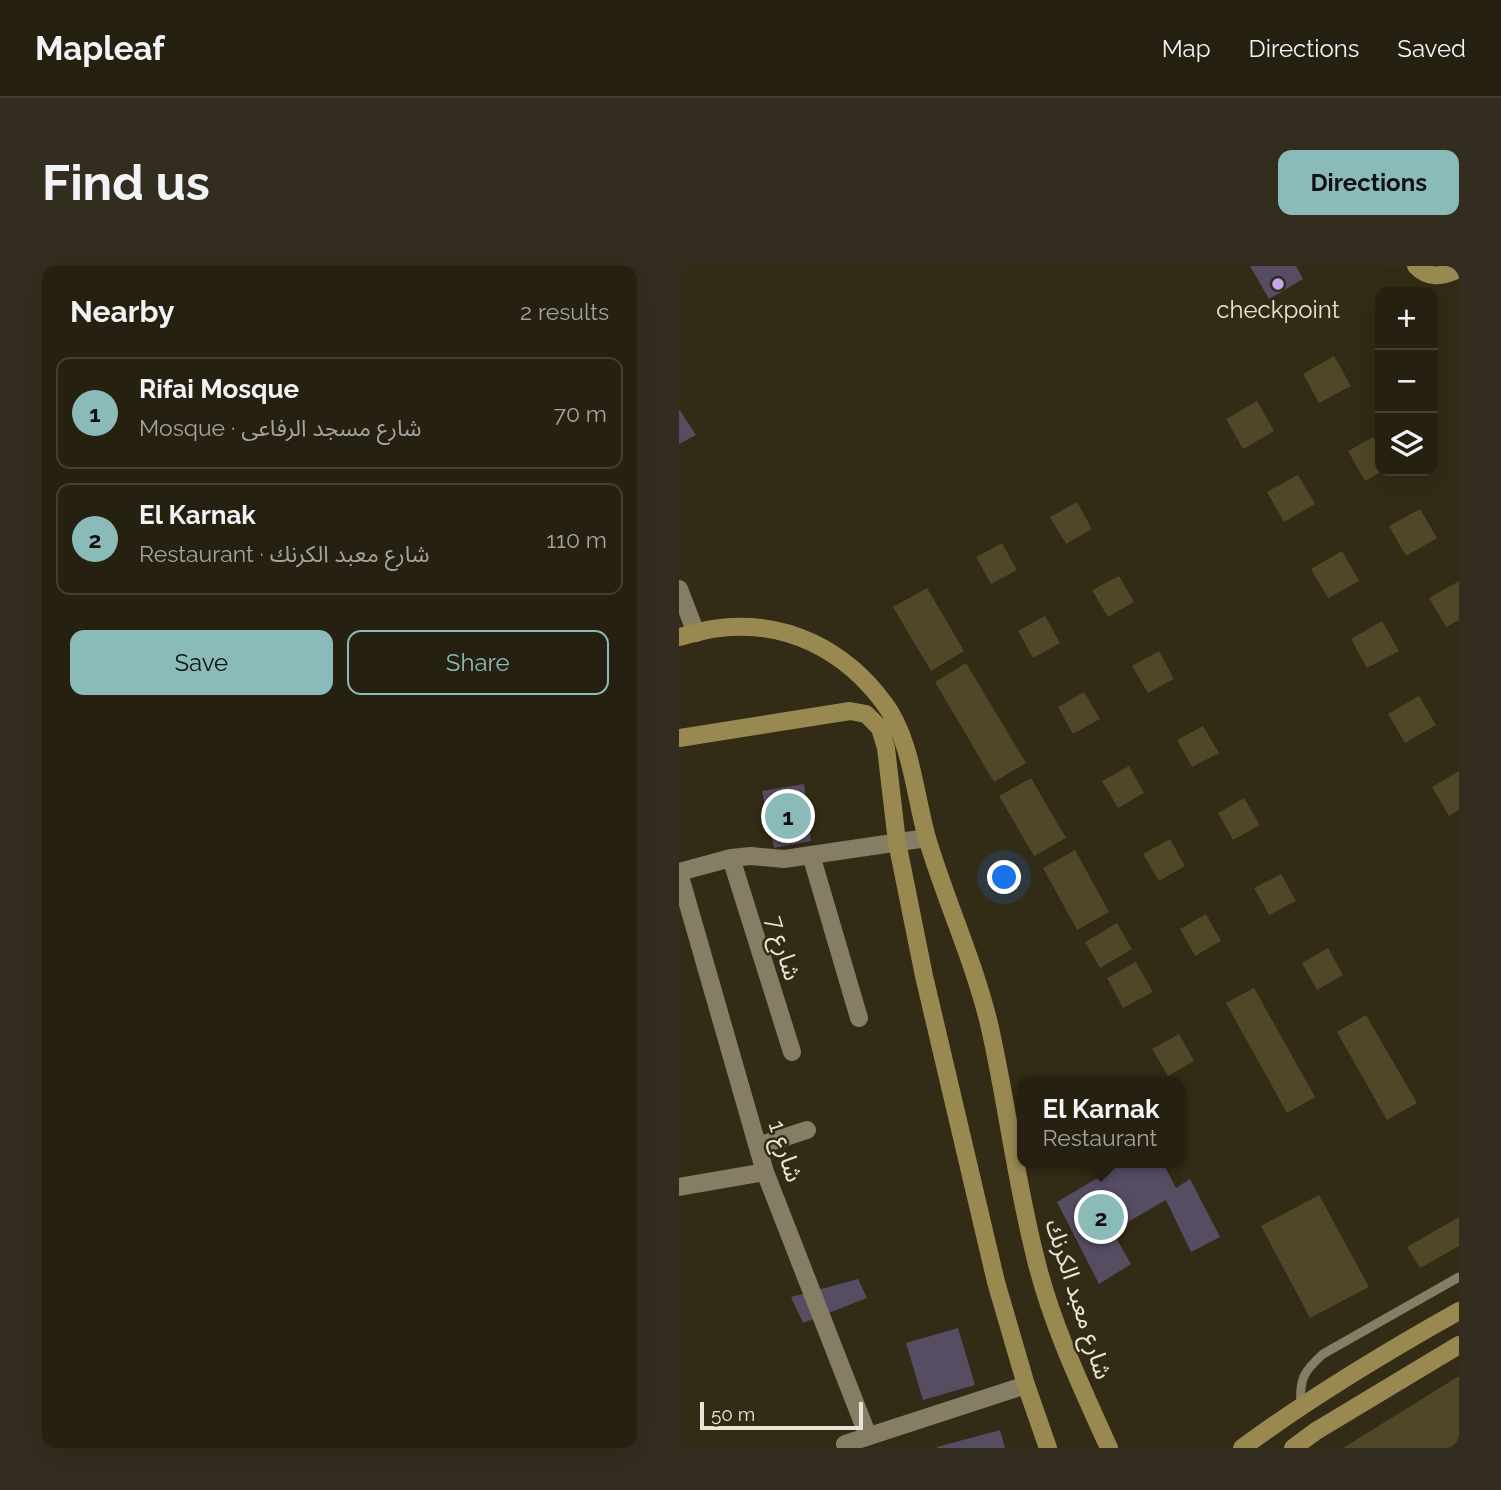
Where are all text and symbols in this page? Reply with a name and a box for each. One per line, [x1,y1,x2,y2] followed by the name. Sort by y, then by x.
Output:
[35,29,165,68] text: Mapleaf
[1162,34,1211,63] text: Map
[1249,34,1359,63] text: Directions
[1397,34,1466,63] text: Saved
[1278,150,1459,215] button: Directions
[42,154,210,211] text: Find us
[1270,276,1286,292] marker: checkpoint
[1375,287,1438,476] map controls
[1375,287,1438,350] button: +
[70,294,174,329] text: Nearby
[1216,295,1340,324] place label: checkpoint
[520,298,609,325] text: 2 results
[1375,350,1438,413] button: −
[139,374,299,404] text: Rifai Mosque
[89,400,101,427] text: 1
[554,400,607,427] text: 70 m
[1375,413,1438,476] button: layers
[139,414,422,441] text: Mosque · شارع مسجد الرفاعى
[139,500,256,530] text: El Karnak
[89,526,101,553] text: 2
[546,526,607,553] text: 110 m
[139,540,430,567] text: Restaurant · شارع معبد الكرنك
[70,630,333,695] button: Save
[347,630,609,695] button: Share
[765,790,811,842] pin: 1
[987,860,1021,894] your location
[758,912,807,985] street label: شارع 7
[1017,1077,1185,1168] popup
[1043,1094,1159,1124] text: El Karnak
[760,1116,810,1186] street label: شارع 1
[1043,1124,1157,1151] text: Restaurant
[1078,1191,1124,1243] pin: 2
[1037,1215,1119,1384] street label: شارع معبد الكرنك
[700,1399,863,1431] scale bar
[711,1403,755,1425] text: 50 m

